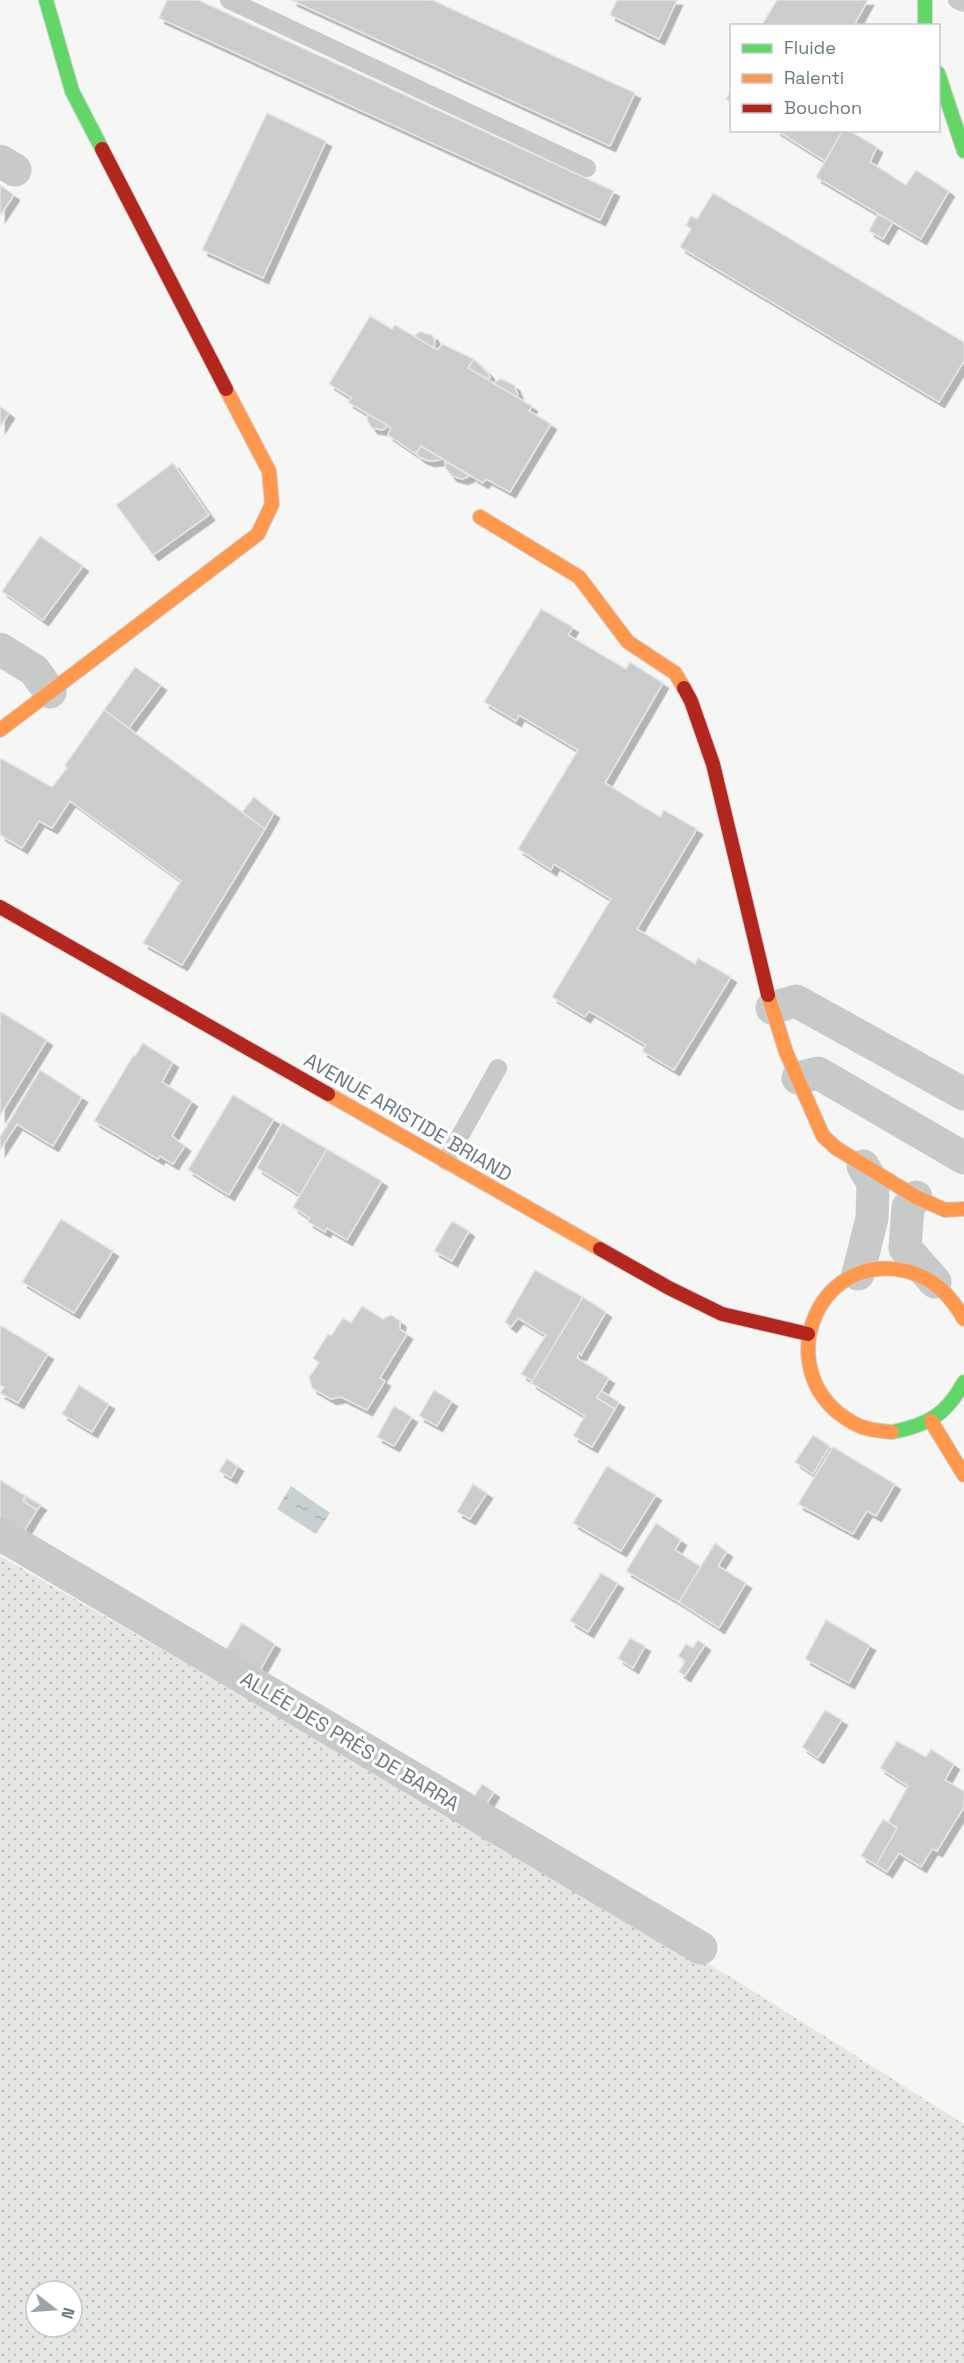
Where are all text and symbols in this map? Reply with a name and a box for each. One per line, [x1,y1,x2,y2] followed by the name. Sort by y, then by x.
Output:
[730,24,940,132] legend
[784,36,836,59] text: Fluide
[784,66,844,89] text: Ralenti
[784,96,862,119] text: Bouchon
[299,1047,517,1187] street label: AVENUE ARISTIDE BRIAND
[236,1665,464,1817] street label: ALLÉE DES PRÈS DE BARRA
[24,2279,84,2339] north arrow
[56,2305,79,2321] text: N

